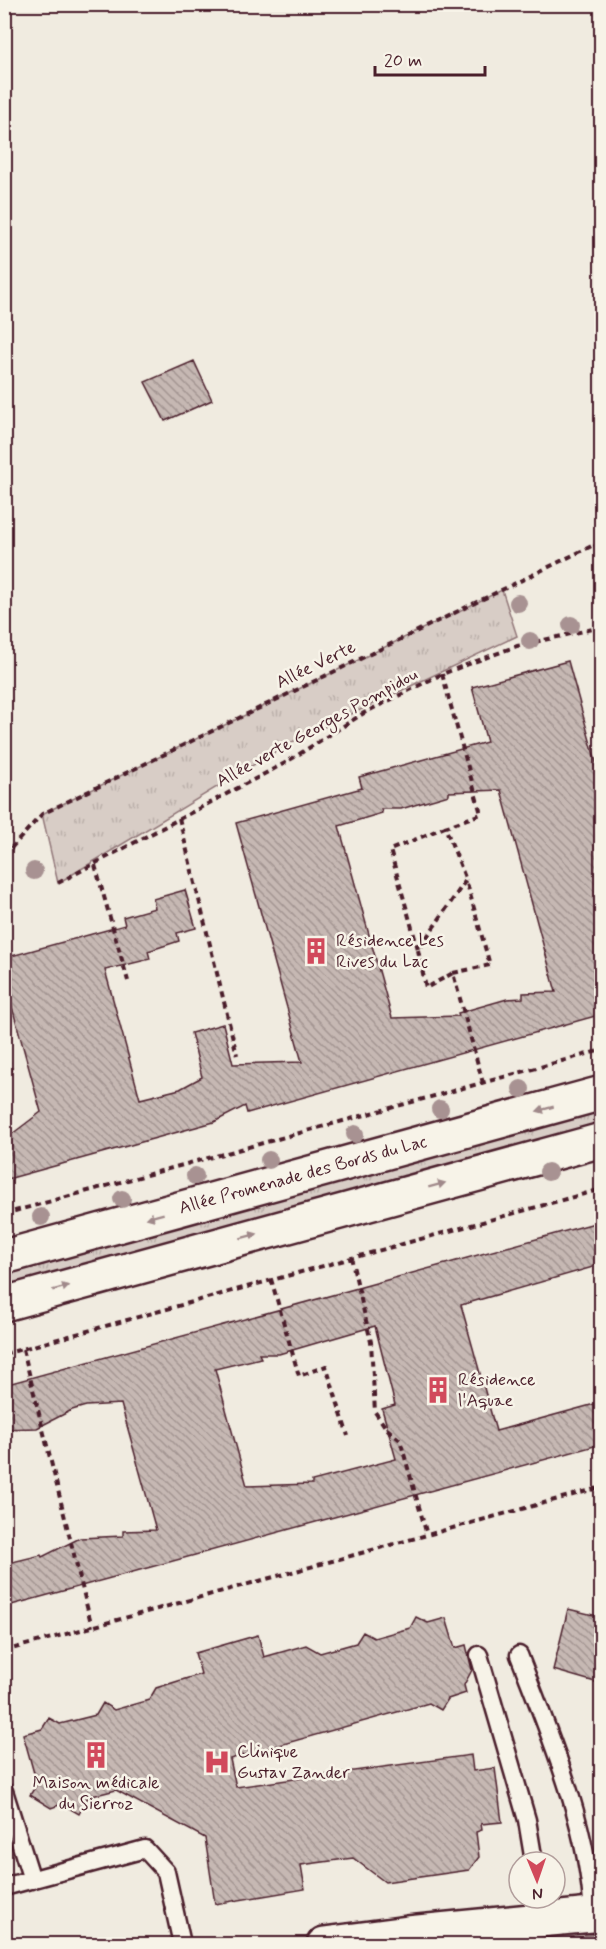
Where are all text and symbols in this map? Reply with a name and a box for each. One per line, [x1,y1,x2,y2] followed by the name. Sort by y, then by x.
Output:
[375,39,484,77] scale bar
[384,49,422,73] text: 20 m
[272,635,360,695] street label: Allée Verte
[212,663,422,794] street label: Allée verte Georges Pompidou
[336,929,444,974] place label: Résidence Les Rives du Lac
[301,936,331,966] building icon: Résidence Les Rives du Lac
[536,1105,554,1114] one-way arrow
[176,1130,430,1220] street label: Allée Promenade des Bords du Lac
[428,1180,446,1189] one-way arrow
[145,1212,163,1221] one-way arrow
[240,1231,258,1241] one-way arrow
[52,1283,70,1292] one-way arrow
[458,1368,536,1413] place label: Résidence l'Aquae
[423,1375,453,1405] building icon: Résidence l'Aquae
[81,1740,111,1770] building icon: Maison médicale du Sierroz
[237,1740,350,1785] place label: Clinique Gustav Zander
[202,1747,232,1777] hospital icon: Clinique Gustav Zander
[32,1771,160,1816] place label: Maison médicale du Sierroz
[507,1850,567,1910] north arrow
[532,1883,543,1904] text: N

